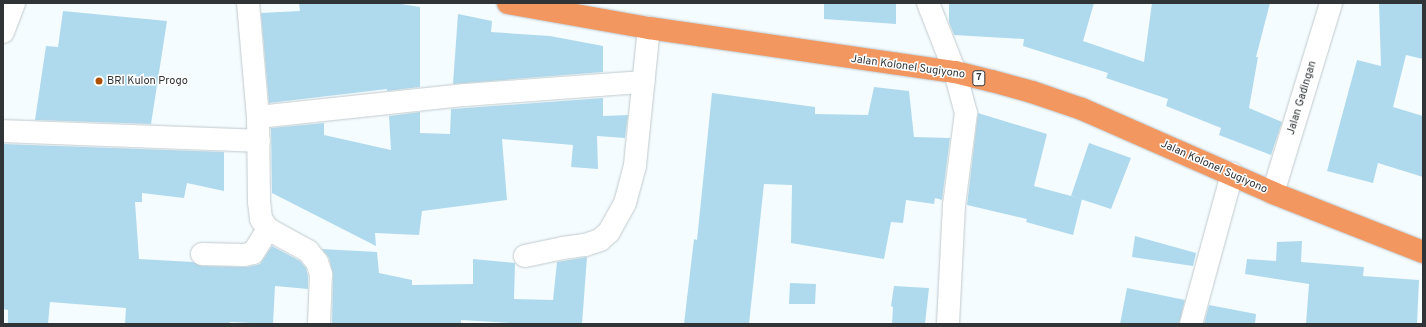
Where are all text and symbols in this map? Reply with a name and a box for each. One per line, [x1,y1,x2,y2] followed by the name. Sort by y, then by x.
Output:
[850,52,966,82] street label: Jalan Kolonel Sugiyono
[1284,59,1320,137] street label: Jalan Gadingan
[972,70,986,86] road number: 7
[107,74,188,88] place label: BRI Kulon Progo
[94,76,104,86] marker: BRI Kulon Progo
[1159,138,1269,196] street label: Jalan Kolonel Sugiyono

